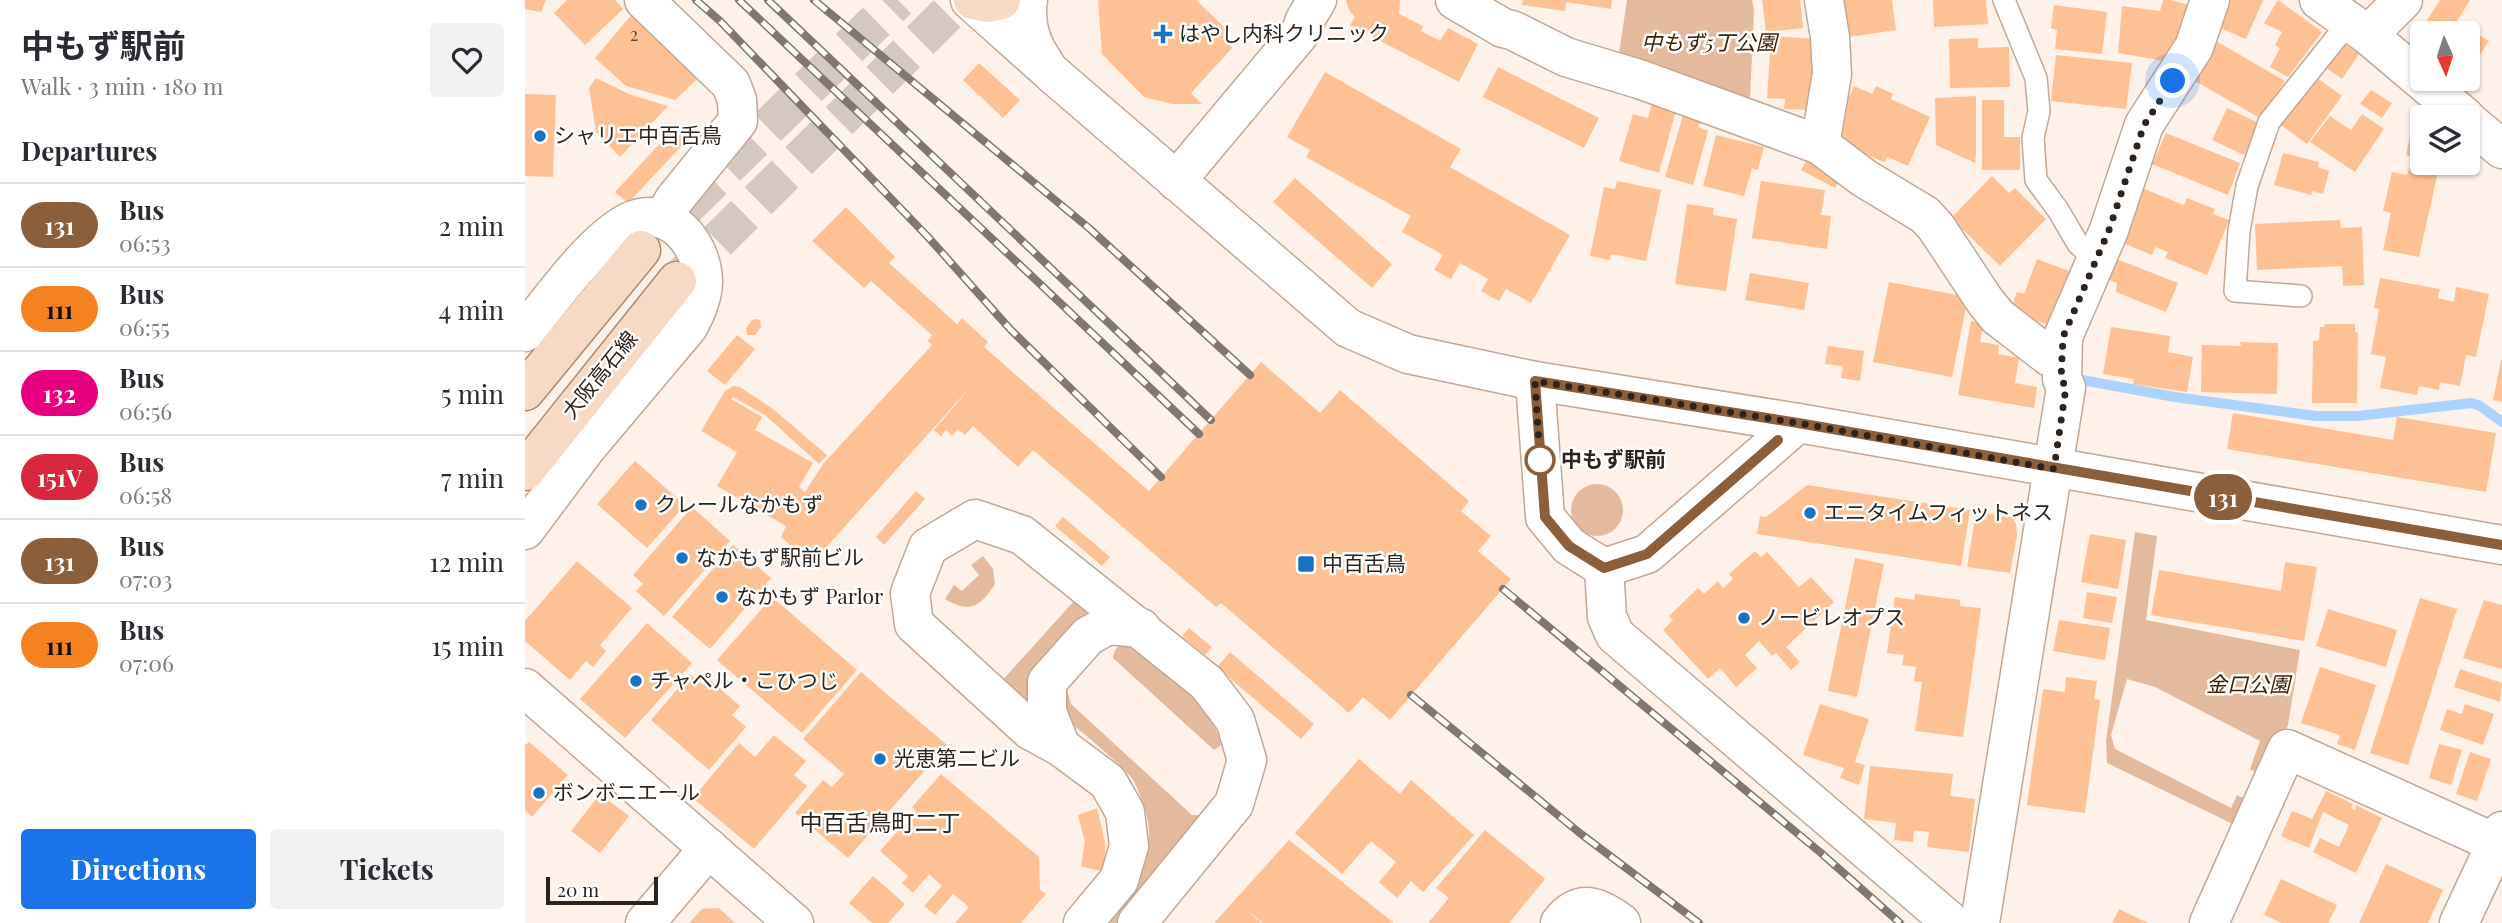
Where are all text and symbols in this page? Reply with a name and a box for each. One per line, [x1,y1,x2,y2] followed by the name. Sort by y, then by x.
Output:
[1179,18,1389,46] place label: はやし内科クリニック
[2410,21,2480,91] north arrow
[2410,21,2480,175] map controls
[21,22,186,66] text: 中もず駅前
[630,22,638,46] house number: 2
[430,23,504,97] button: heart
[1153,24,1173,44] marker: はやし内科クリニック
[1641,27,1780,55] park label: 中もず5丁公園
[2155,63,2190,98] your location
[21,70,224,101] text: Walk · 3 min · 180 m
[2410,105,2480,175] button: layers
[554,120,722,148] place label: シャリエ中百舌鳥
[532,128,548,144] marker: シャリエ中百舌鳥
[21,133,157,168] text: Departures
[119,192,164,227] text: Bus
[439,208,504,243] text: 2 min
[45,209,74,241] text: 131
[119,227,171,258] text: 06:53
[119,276,164,311] text: Bus
[438,292,504,327] text: 4 min
[46,293,73,325] text: 111
[119,311,170,342] text: 06:55
[555,324,642,423] street label: 大阪高石線
[119,360,164,395] text: Bus
[441,376,504,411] text: 5 min
[43,377,76,409] text: 132
[119,395,172,426] text: 06:56
[119,444,164,479] text: Bus
[1561,444,1666,472] place label: 中もず駅前
[1525,445,1555,475] marker: 中もず駅前
[441,460,504,495] text: 7 min
[37,461,82,493] text: 151V
[2183,474,2263,520] line badge: 131
[119,479,172,510] text: 06:58
[2208,481,2238,513] text: 131
[655,489,823,517] place label: クレールなかもず
[633,497,649,513] marker: クレールなかもず
[1824,497,2053,525] place label: エニタイムフィットネス
[1802,505,1818,521] marker: エニタイムフィットネス
[119,528,164,563] text: Bus
[696,542,864,570] place label: なかもず駅前ビル
[429,544,504,579] text: 12 min
[45,545,74,577] text: 131
[1322,548,1406,576] place label: 中百舌鳥
[674,550,690,566] marker: なかもず駅前ビル
[1296,554,1316,574] marker: 中百舌鳥
[119,563,172,594] text: 07:03
[736,581,884,609] place label: なかもず Parlor
[714,589,730,605] marker: なかもず Parlor
[1758,602,1905,630] place label: ノービレオプス
[1736,610,1752,626] marker: ノービレオプス
[119,612,164,647] text: Bus
[432,628,504,663] text: 15 min
[46,629,73,661] text: 111
[119,647,174,678] text: 07:06
[650,665,839,693] place label: チャペル・こひつじ
[2206,669,2293,697] park label: 金口公園
[628,673,644,689] marker: チャペル・こひつじ
[894,743,1020,771] place label: 光恵第二ビル
[872,751,888,767] marker: 光恵第二ビル
[553,777,700,805] place label: ボンボニエール
[531,785,547,801] marker: ボンボニエール
[800,806,961,837] district label: 中百舌鳥町二丁
[21,829,256,909] button: Directions
[270,829,504,909] button: Tickets
[546,874,658,906] scale bar
[557,876,599,902] text: 20 m

